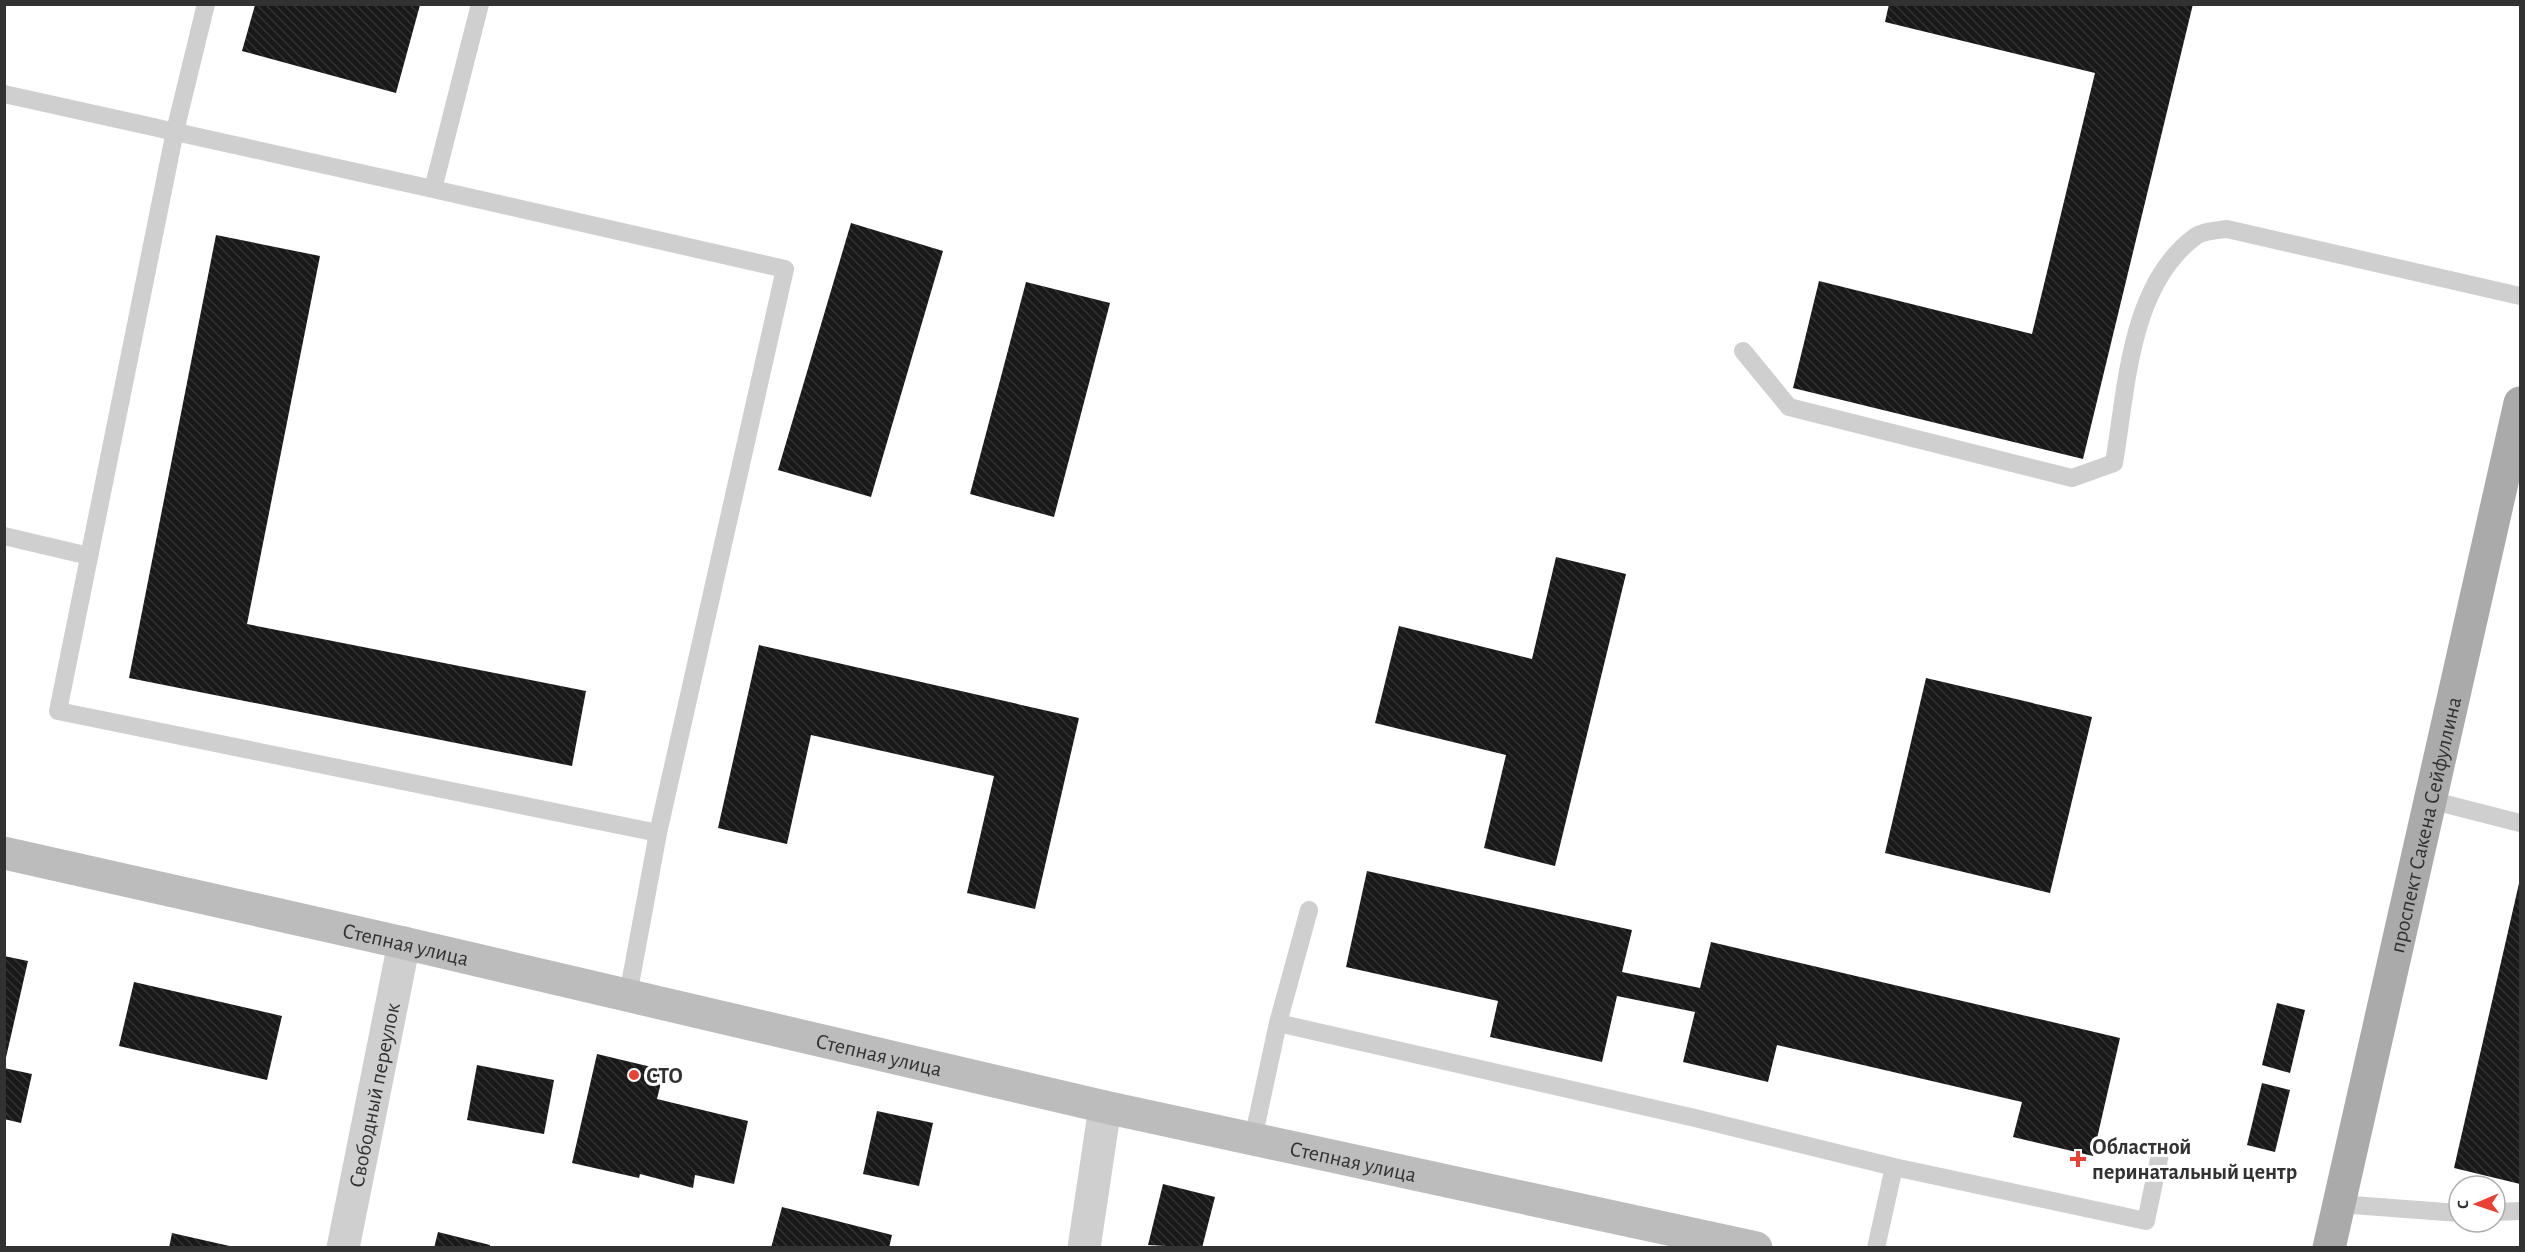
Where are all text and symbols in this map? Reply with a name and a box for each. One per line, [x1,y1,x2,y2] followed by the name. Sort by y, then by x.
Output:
[2386,695,2465,955] street label: проспект Сакена Сейфуллина
[340,920,471,970] street label: Степная улица
[345,1001,404,1190] street label: Свободный переулок
[814,1030,944,1081] street label: Степная улица
[646,1065,683,1087] place label: СТО
[627,1068,641,1082] marker: СТО
[2092,1136,2297,1183] place label: Областной перинатальный центр
[1288,1137,1418,1186] street label: Степная улица
[2069,1150,2087,1168] marker: Областной перинатальный центр
[2447,1174,2507,1234] north arrow
[2455,1200,2471,1209] text: С

